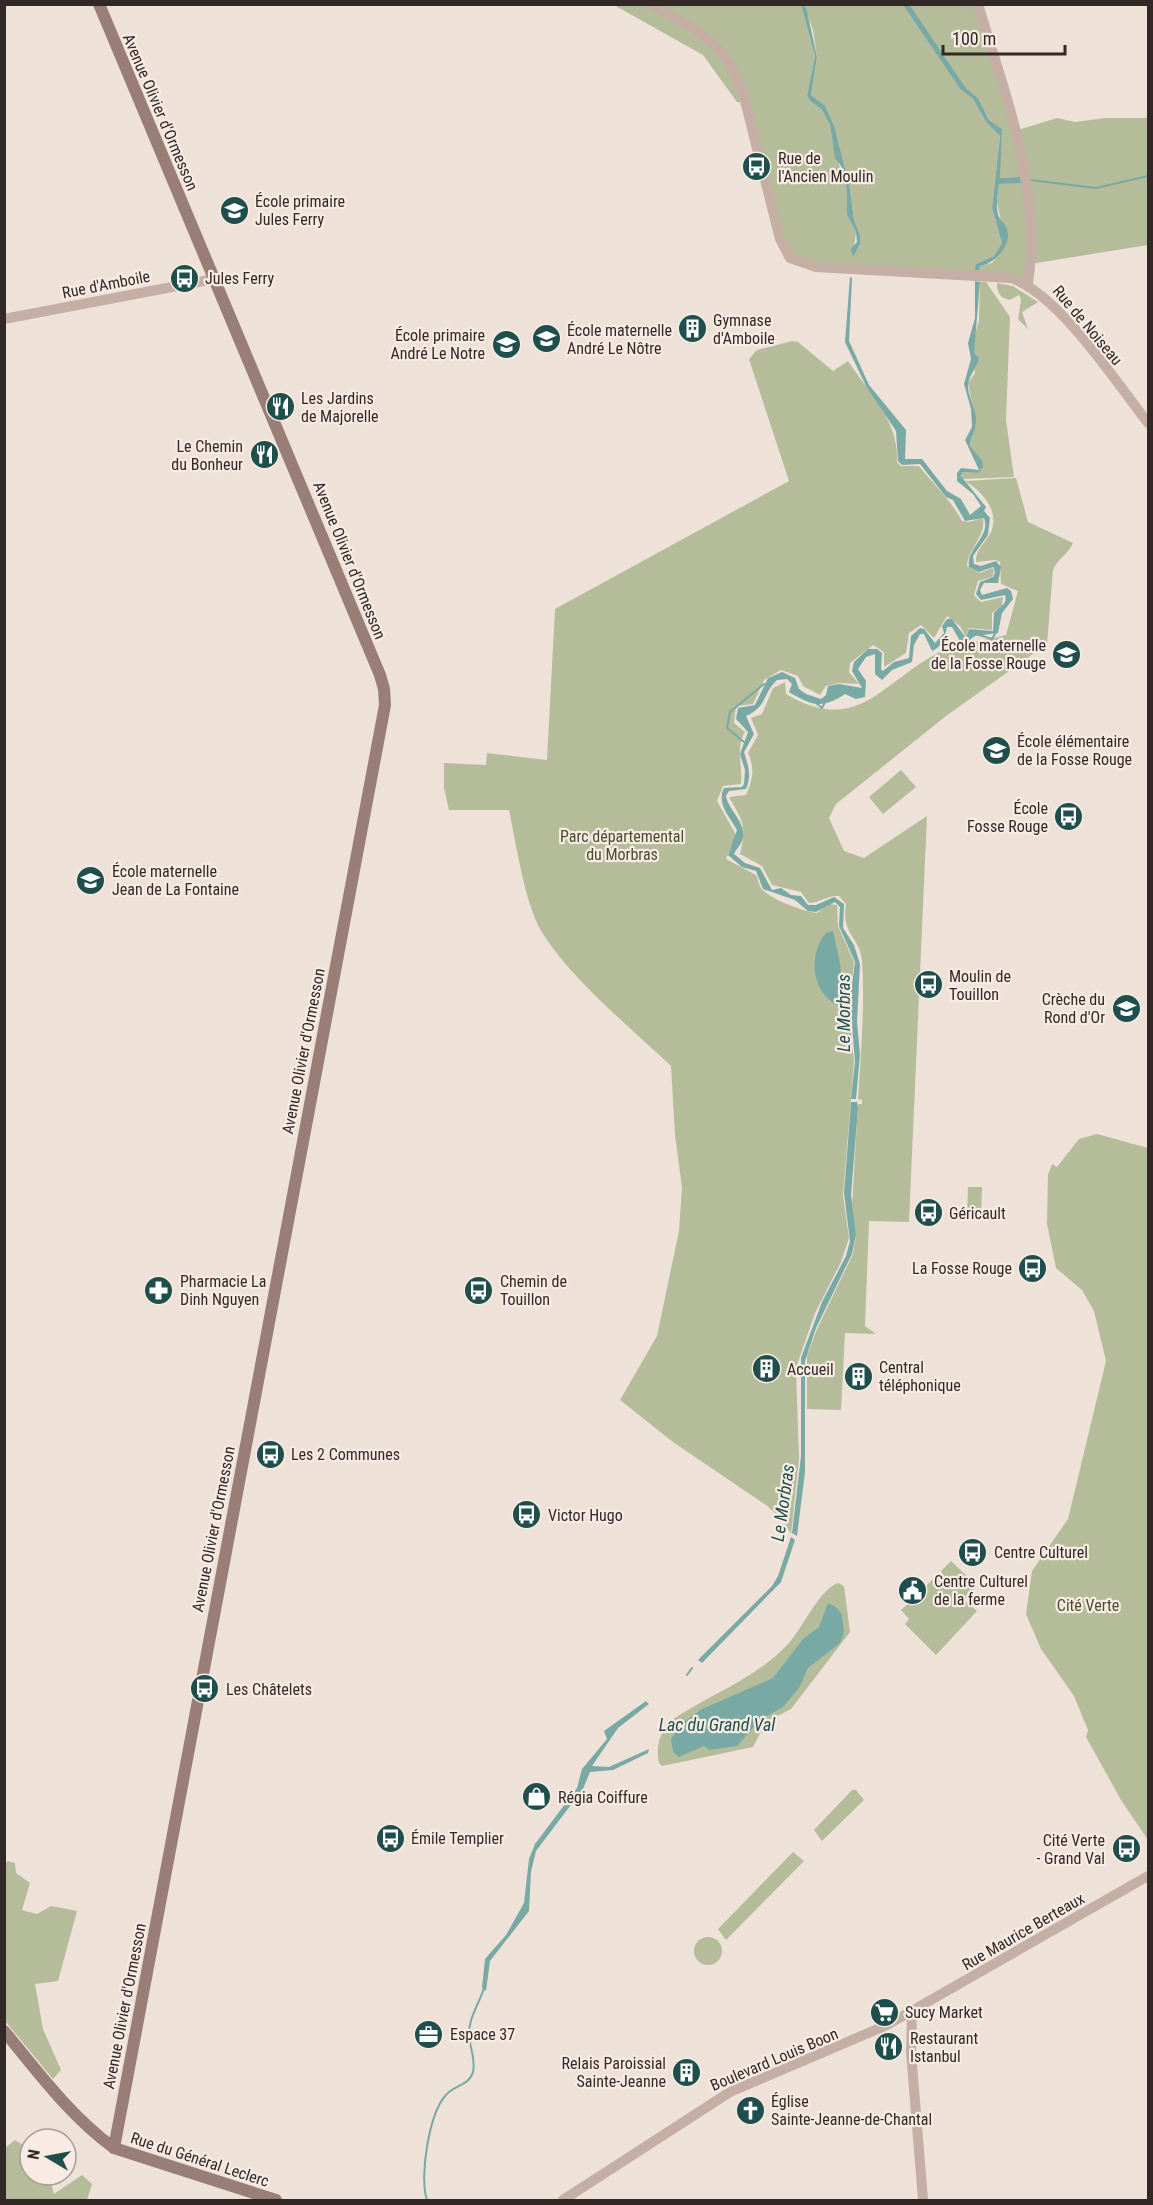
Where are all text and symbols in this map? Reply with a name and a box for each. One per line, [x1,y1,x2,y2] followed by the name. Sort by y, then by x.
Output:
[943,18,1064,56] scale bar
[952,28,996,49] text: 100 m
[119,31,202,193] street label: Avenue Olivier d'Ormesson
[778,149,873,186] place label: Rue de l'Ancien Moulin
[741,151,773,183] bus stop icon: Rue de l'Ancien Moulin
[255,192,345,229] place label: École primaire Jules Ferry
[218,194,250,226] school or university icon: École primaire Jules Ferry
[168,262,200,294] bus stop icon: Jules Ferry
[60,267,152,302] street label: Rue d'Amboile
[205,269,275,288] place label: Jules Ferry
[1049,282,1126,369] street label: Rue de Noiseau
[713,311,775,348] place label: Gymnase d'Amboile
[676,313,708,345] building icon: Gymnase d'Amboile
[567,321,672,358] place label: École maternelle André Le Nôtre
[530,323,562,355] school or university icon: École maternelle André Le Nôtre
[391,326,485,363] place label: École primaire André Le Notre
[490,328,522,360] school or university icon: École primaire André Le Notre
[301,389,379,426] place label: Les Jardins de Majorelle
[264,391,296,423] restaurant icon: Les Jardins de Majorelle
[171,437,243,474] place label: Le Chemin du Bonheur
[248,439,280,471] restaurant icon: Le Chemin du Bonheur
[309,479,390,642] street label: Avenue Olivier d'Ormesson
[931,636,1046,673] place label: École maternelle de la Fosse Rouge
[1051,638,1083,670] school or university icon: École maternelle de la Fosse Rouge
[1017,732,1132,769] place label: École élémentaire de la Fosse Rouge
[980,734,1012,766] school or university icon: École élémentaire de la Fosse Rouge
[967,799,1048,836] place label: École Fosse Rouge
[1053,801,1085,833] bus stop icon: École Fosse Rouge
[560,827,684,864] park label: Parc départemental du Morbras
[112,862,239,899] place label: École maternelle Jean de La Fontaine
[75,864,107,896] school or university icon: École maternelle Jean de La Fontaine
[278,967,329,1136] street label: Avenue Olivier d'Ormesson
[949,967,1011,1004] place label: Moulin de Touillon
[912,969,944,1001] bus stop icon: Moulin de Touillon
[833,974,854,1052] water label: Le Morbras
[1042,990,1105,1027] place label: Crèche du Rond d'Or
[1110,992,1142,1024] school or university icon: Crèche du Rond d'Or
[912,1197,944,1229] bus stop icon: Géricault
[949,1204,1006,1223] place label: Géricault
[1017,1252,1049,1284] bus stop icon: La Fosse Rouge
[912,1259,1012,1278] place label: La Fosse Rouge
[180,1272,266,1309] place label: Pharmacie La Dinh Nguyen
[500,1272,567,1309] place label: Chemin de Touillon
[143,1274,175,1306] pharmacy icon: Pharmacie La Dinh Nguyen
[463,1274,495,1306] bus stop icon: Chemin de Touillon
[750,1353,782,1385] building icon: Accueil
[879,1358,961,1395] place label: Central téléphonique
[787,1360,834,1379] place label: Accueil
[842,1360,874,1392] building icon: Central téléphonique
[254,1438,286,1470] bus stop icon: Les 2 Communes
[188,1445,239,1614] street label: Avenue Olivier d'Ormesson
[291,1445,400,1464] place label: Les 2 Communes
[767,1463,798,1543] water label: Le Morbras
[511,1499,543,1531] bus stop icon: Victor Hugo
[548,1506,623,1525] place label: Victor Hugo
[957,1536,989,1568] bus stop icon: Centre Culturel
[994,1543,1088,1562] place label: Centre Culturel
[934,1572,1028,1609] place label: Centre Culturel de la ferme
[897,1574,929,1606] public building icon: Centre Culturel de la ferme
[1057,1596,1119,1615] park label: Cité Verte
[189,1673,221,1705] bus stop icon: Les Châtelets
[226,1680,312,1699] place label: Les Châtelets
[659,1714,776,1735] water label: Lac du Grand Val
[521,1781,553,1813] shop icon: Régia Coiffure
[558,1788,648,1807] place label: Régia Coiffure
[374,1822,406,1854] bus stop icon: Émile Templier
[411,1829,504,1848] place label: Émile Templier
[1036,1831,1105,1868] place label: Cité Verte - Grand Val
[1110,1833,1142,1865] bus stop icon: Cité Verte - Grand Val
[959,1889,1088,1974] street label: Rue Maurice Berteaux
[99,1922,150,2091] street label: Avenue Olivier d'Ormesson
[868,1996,900,2028] supermarket icon: Sucy Market
[905,2003,983,2022] place label: Sucy Market
[413,2018,445,2050] office icon: Espace 37
[707,2024,841,2095] street label: Boulevard Louis Boon
[450,2025,515,2044] place label: Espace 37
[910,2029,978,2066] place label: Restaurant Istanbul
[873,2031,905,2063] restaurant icon: Restaurant Istanbul
[562,2054,666,2091] place label: Relais Paroissial Sainte-Jeanne
[671,2056,703,2088] building icon: Relais Paroissial Sainte-Jeanne
[771,2092,932,2129] place label: Église Sainte-Jeanne-de-Chantal
[734,2094,766,2126] church icon: Église Sainte-Jeanne-de-Chantal
[18,2127,78,2187] north arrow
[128,2128,271,2191] street label: Rue du Général Leclerc
[24,2148,44,2161] text: N

